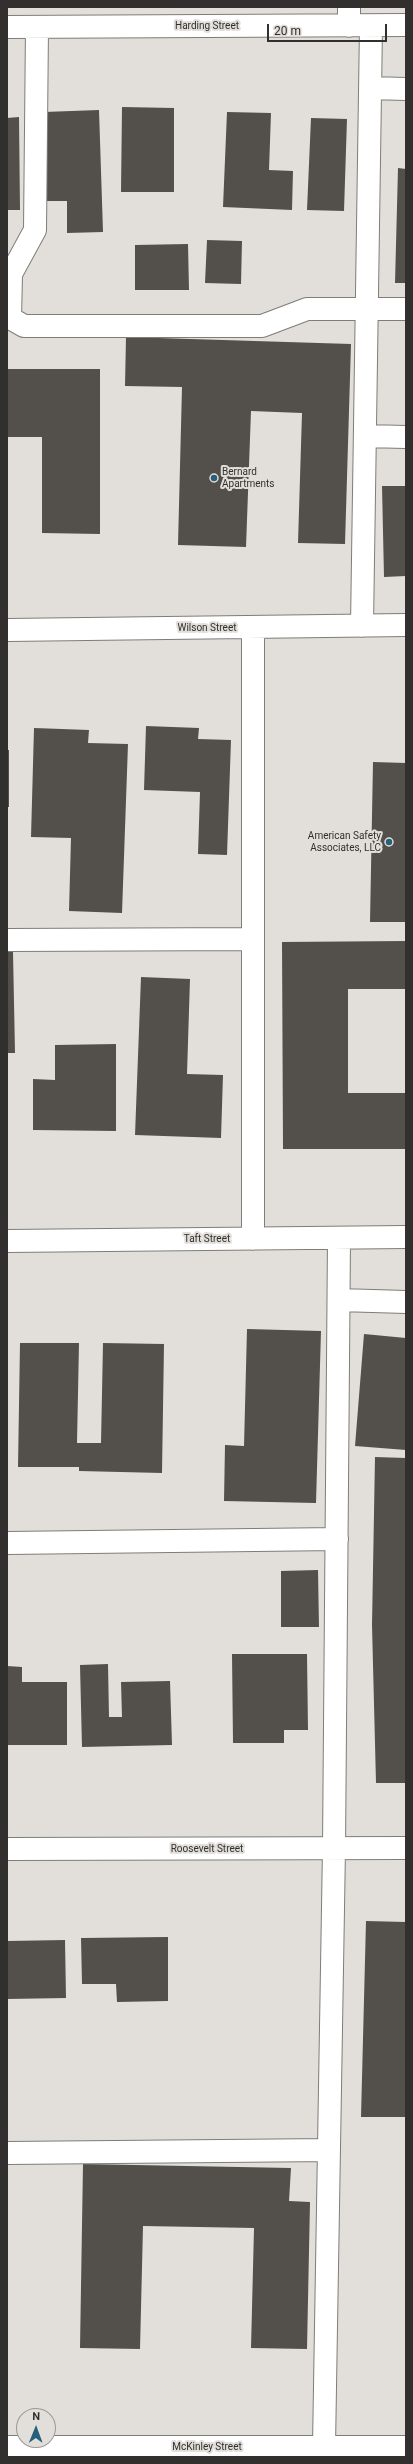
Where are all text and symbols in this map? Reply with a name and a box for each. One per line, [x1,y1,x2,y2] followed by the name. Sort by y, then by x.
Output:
[269,16,389,42] scale bar
[175,20,239,32] street label: Harding Street
[274,24,301,38] text: 20 m
[222,466,275,490] place label: Bernard Apartments
[209,473,219,483] marker: Bernard Apartments
[178,622,236,634] street label: Wilson Street
[308,830,381,854] place label: American Safety Associates, LLC
[384,837,394,847] marker: American Safety Associates, LLC
[184,1233,230,1245] street label: Taft Street
[171,1843,243,1855] street label: Roosevelt Street
[16,2408,56,2448] north arrow
[32,2410,40,2423] text: N
[172,2441,242,2453] street label: McKinley Street

